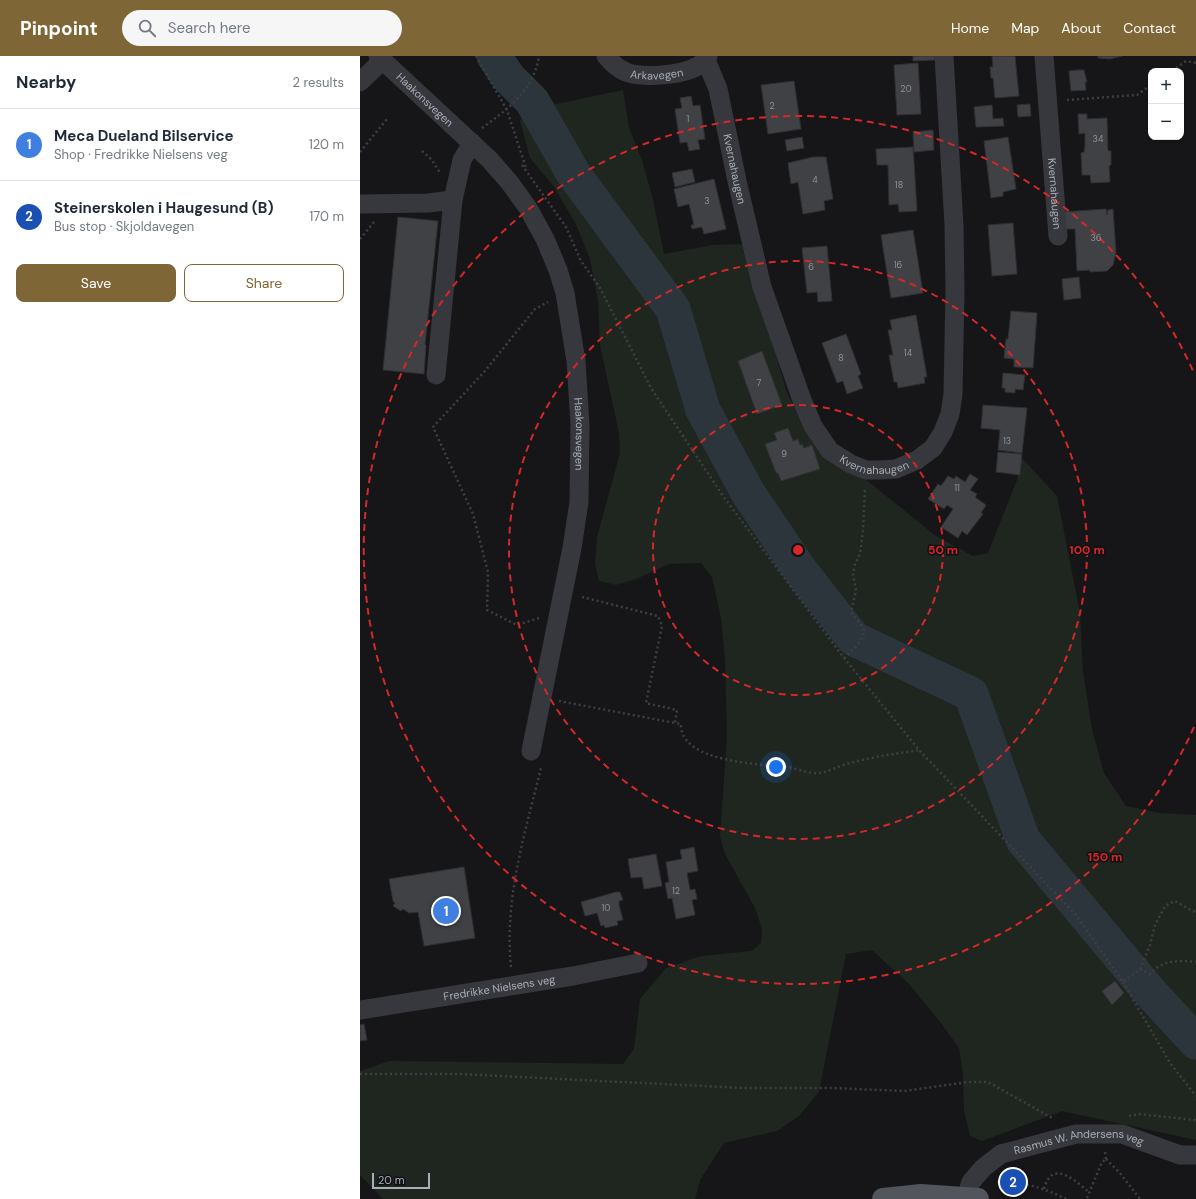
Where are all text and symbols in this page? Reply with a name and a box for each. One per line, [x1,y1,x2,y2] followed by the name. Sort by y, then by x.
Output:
[122,10,402,46] search box
[20,16,98,41] text: Pinpoint
[136,17,158,39] icon: search
[168,18,251,38] text: Search here
[951,19,989,37] text: Home
[1011,19,1039,37] text: Map
[1061,19,1101,37] text: About
[1123,19,1176,37] text: Contact
[629,65,685,82] street label: Arkavegen
[1148,68,1184,140] map controls
[1148,68,1184,104] button: +
[393,70,456,130] street label: Haakonsvegen
[16,71,76,93] text: Nearby
[293,74,344,91] text: 2 results
[900,83,912,95] house number: 20
[769,100,775,112] house number: 2
[1148,104,1184,140] button: −
[687,113,690,125] house number: 1
[54,126,234,146] text: Meca Dueland Bilservice
[720,133,749,205] street label: Kvernahaugen
[1093,133,1104,145] house number: 34
[27,136,31,153] text: 1
[309,136,344,153] text: 120 m
[54,146,228,163] text: Shop · Fredrikke Nielsens veg
[1045,157,1064,230] street label: Kvernahaugen
[812,174,818,186] house number: 4
[895,179,903,191] house number: 18
[704,195,710,207] house number: 3
[54,198,274,218] text: Steinerskolen i Haugesund (B)
[25,208,33,225] text: 2
[309,208,344,225] text: 170 m
[54,218,194,235] text: Bus stop · Skjoldavegen
[1091,232,1102,244] house number: 36
[894,259,903,271] house number: 16
[808,261,814,273] house number: 6
[16,264,176,302] button: Save
[184,264,344,302] button: Share
[904,347,913,359] house number: 14
[838,352,844,364] house number: 8
[757,377,762,389] house number: 7
[571,397,587,470] street label: Haakonsvegen
[1003,435,1011,447] house number: 13
[781,448,787,460] house number: 9
[837,452,911,477] street label: Kvernahaugen
[954,482,960,494] house number: 11
[928,542,958,558] text: 50 m
[1069,542,1105,558] text: 100 m
[791,543,805,557] centre of rings
[766,757,786,777] your location
[1088,849,1122,865] text: 150 m
[672,885,680,897] house number: 12
[433,896,459,926] pin: 1
[602,902,610,914] house number: 10
[442,972,556,1004] street label: Fredrikke Nielsens veg
[1012,1127,1146,1157] street label: Rasmus W. Andersens veg
[1000,1167,1026,1197] pin: 2
[372,1171,430,1190] scale bar
[378,1173,404,1187] text: 20 m

